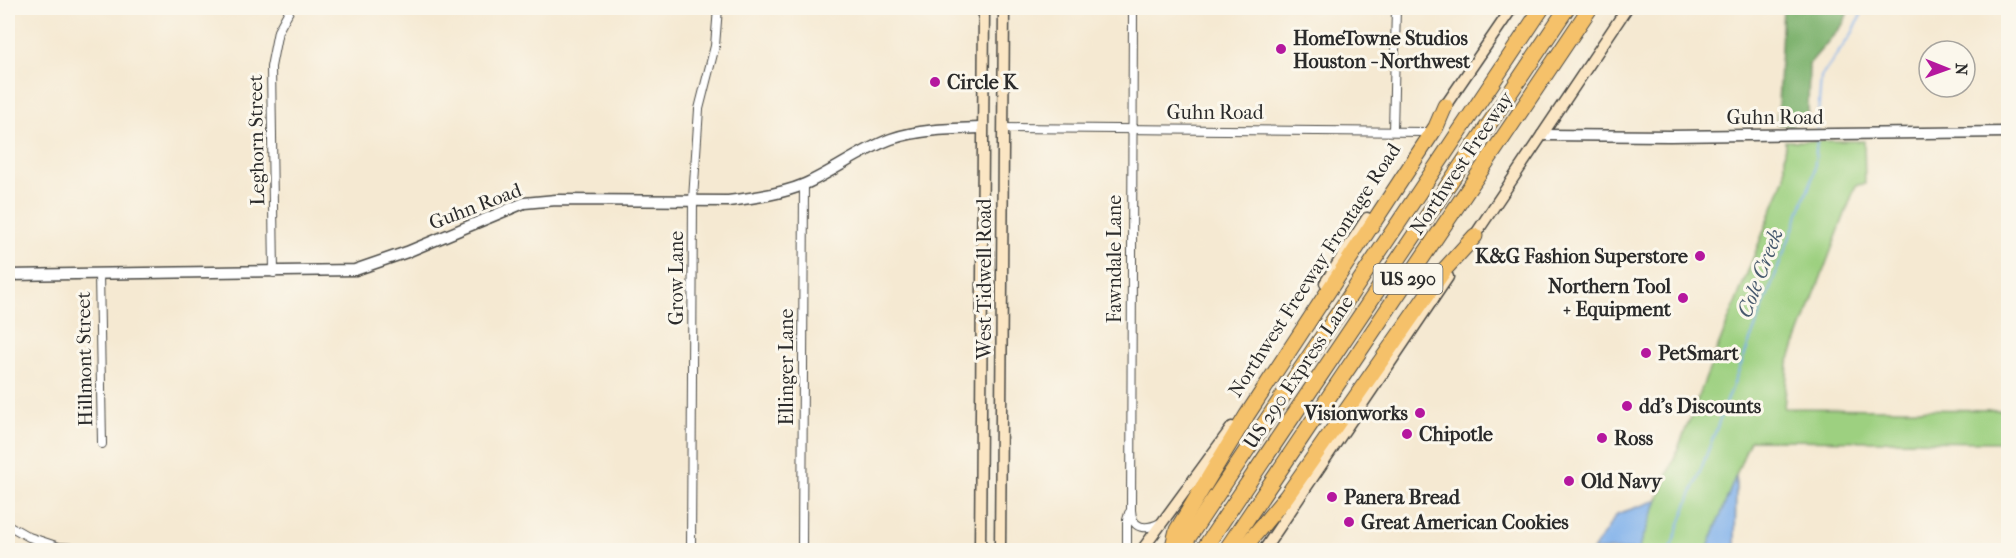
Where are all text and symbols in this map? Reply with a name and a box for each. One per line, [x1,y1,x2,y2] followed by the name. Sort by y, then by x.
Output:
[1293,27,1471,73] place label: HomeTowne Studios Houston - Northwest
[1917,39,1977,99] north arrow
[1274,42,1288,56] marker: HomeTowne Studios Houston - Northwest
[1952,63,1971,76] text: N
[947,71,1019,94] place label: Circle K
[244,74,269,206] street label: Leghorn Street
[928,75,942,89] marker: Circle K
[1405,86,1519,239] street label: Northwest Freeway
[1166,101,1265,124] street label: Guhn Road
[1726,106,1825,129] street label: Guhn Road
[1224,138,1406,402] street label: Northwest Freeway Frontage Road
[426,178,526,235] street label: Guhn Road
[1103,195,1126,323] street label: Fawndale Lane
[973,197,996,360] street label: West Tidwell Road
[1732,225,1788,321] water label: Cole Creek
[665,231,688,325] street label: Grow Lane
[1475,245,1688,268] place label: K&G Fashion Superstore
[1693,249,1707,263] marker: K&G Fashion Superstore
[1374,264,1442,294] road number: US 290
[1548,275,1672,321] place label: Northern Tool + Equipment
[72,291,97,427] street label: Hillmont Street
[1239,291,1358,453] street label: US 290 Express Lane
[1676,291,1690,305] marker: Northern Tool + Equipment
[775,308,798,425] street label: Ellinger Lane
[1658,342,1739,365] place label: PetSmart
[1639,346,1653,360] marker: PetSmart
[1639,395,1762,418] place label: dd's Discounts
[1620,399,1634,413] marker: dd's Discounts
[1303,402,1409,425] place label: Visionworks
[1413,406,1427,420] marker: Visionworks
[1419,423,1493,446] place label: Chipotle
[1400,427,1414,441] marker: Chipotle
[1614,427,1654,450] place label: Ross
[1595,431,1609,445] marker: Ross
[1581,470,1663,493] place label: Old Navy
[1562,474,1576,488] marker: Old Navy
[1344,486,1461,509] place label: Panera Bread
[1325,490,1339,504] marker: Panera Bread
[1361,511,1569,534] place label: Great American Cookies
[1342,515,1356,529] marker: Great American Cookies

